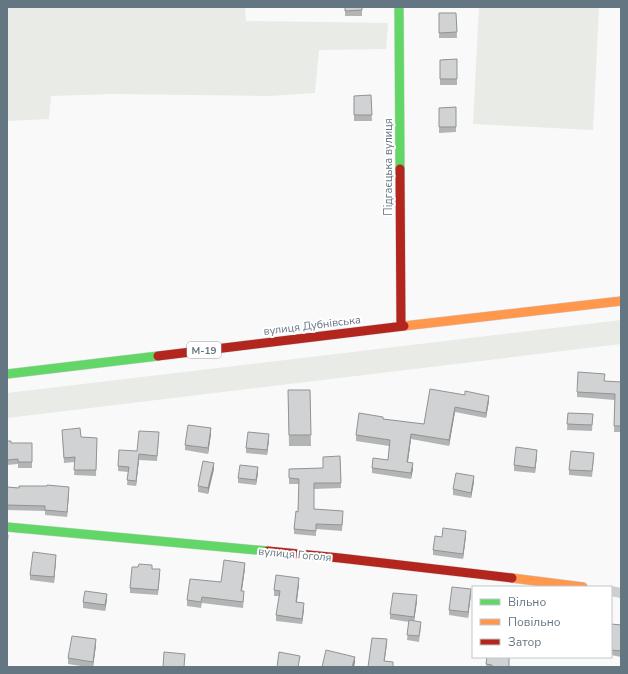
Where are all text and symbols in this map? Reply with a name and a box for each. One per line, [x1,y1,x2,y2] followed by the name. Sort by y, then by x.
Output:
[381,118,396,216] street label: Підгаєцька вулиця
[263,312,362,339] street label: вулиця Дубнівська
[187,342,221,358] road number: М-19
[258,544,332,565] street label: вулиця Гоголя
[472,586,612,658] legend
[508,594,546,610] text: Вільно
[508,614,561,630] text: Повільно
[508,634,541,650] text: Затор

